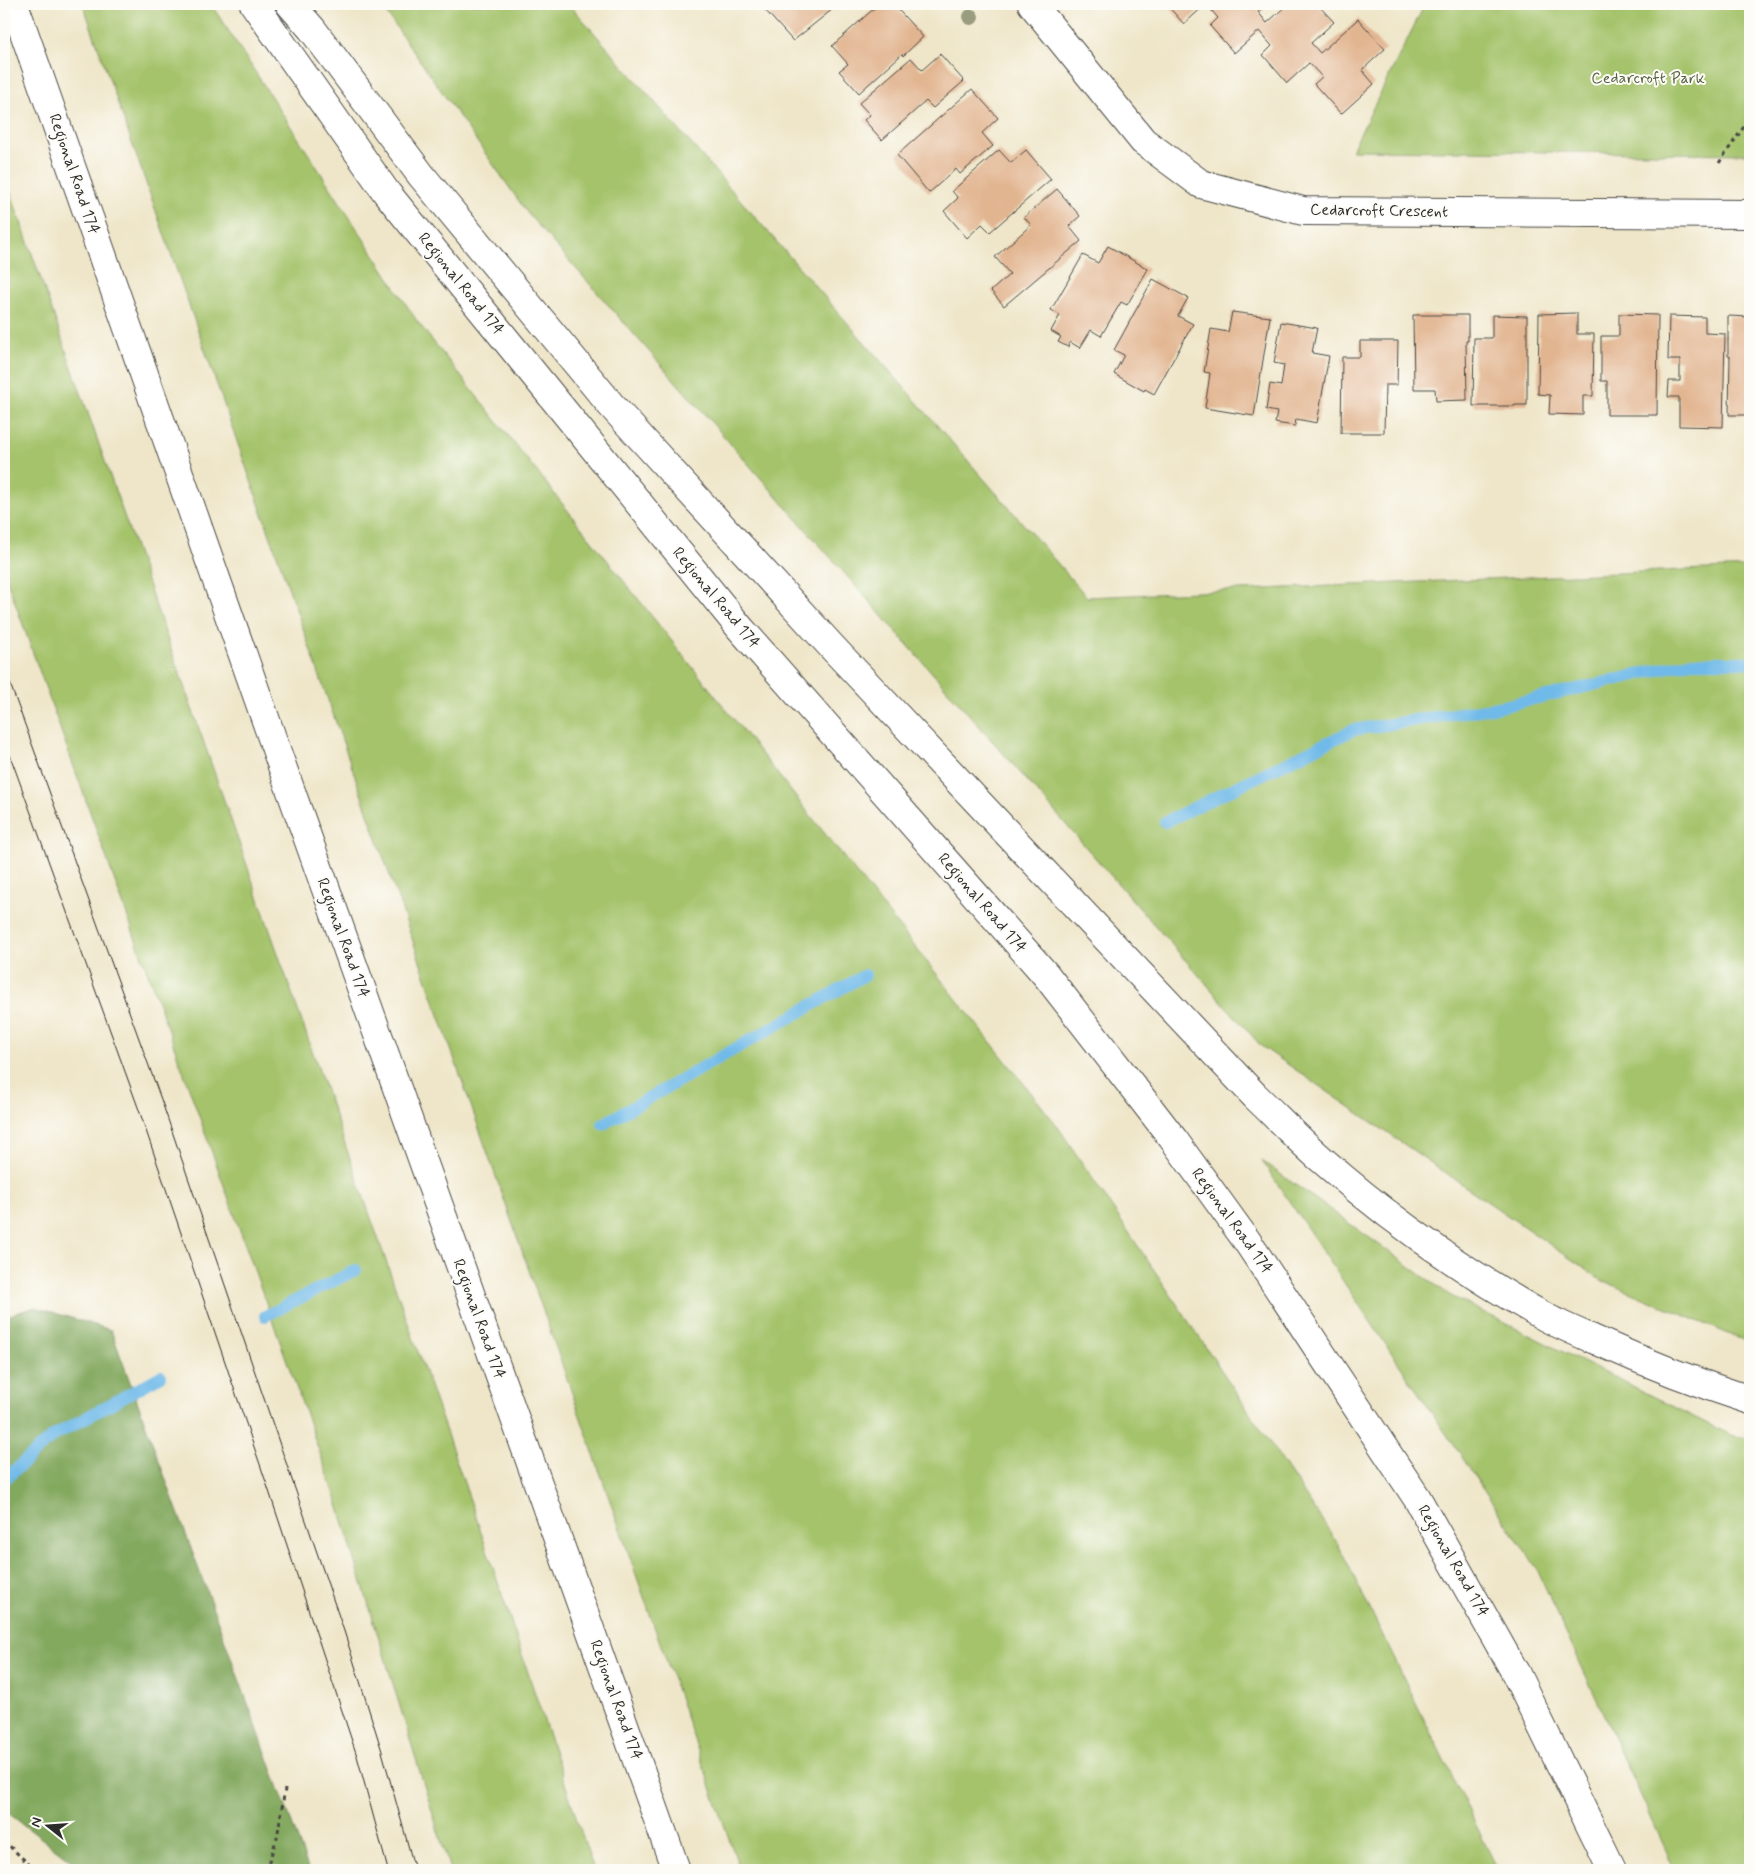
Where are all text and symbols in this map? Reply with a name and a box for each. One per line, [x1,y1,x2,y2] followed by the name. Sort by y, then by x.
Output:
[1591,68,1705,89] park label: Cedarcroft Park
[43,111,104,237] street label: Regional Road 174
[1310,199,1448,223] street label: Cedarcroft Crescent
[412,228,509,340] street label: Regional Road 174
[667,543,765,654] street label: Regional Road 174
[932,849,1031,958] street label: Regional Road 174
[311,875,374,1001] street label: Regional Road 174
[1186,1164,1278,1279] street label: Regional Road 174
[447,1256,510,1382] street label: Regional Road 174
[1412,1501,1494,1621] street label: Regional Road 174
[584,1637,647,1763] street label: Regional Road 174
[22,1802,72,1852] north arrow
[27,1815,46,1830] text: N

